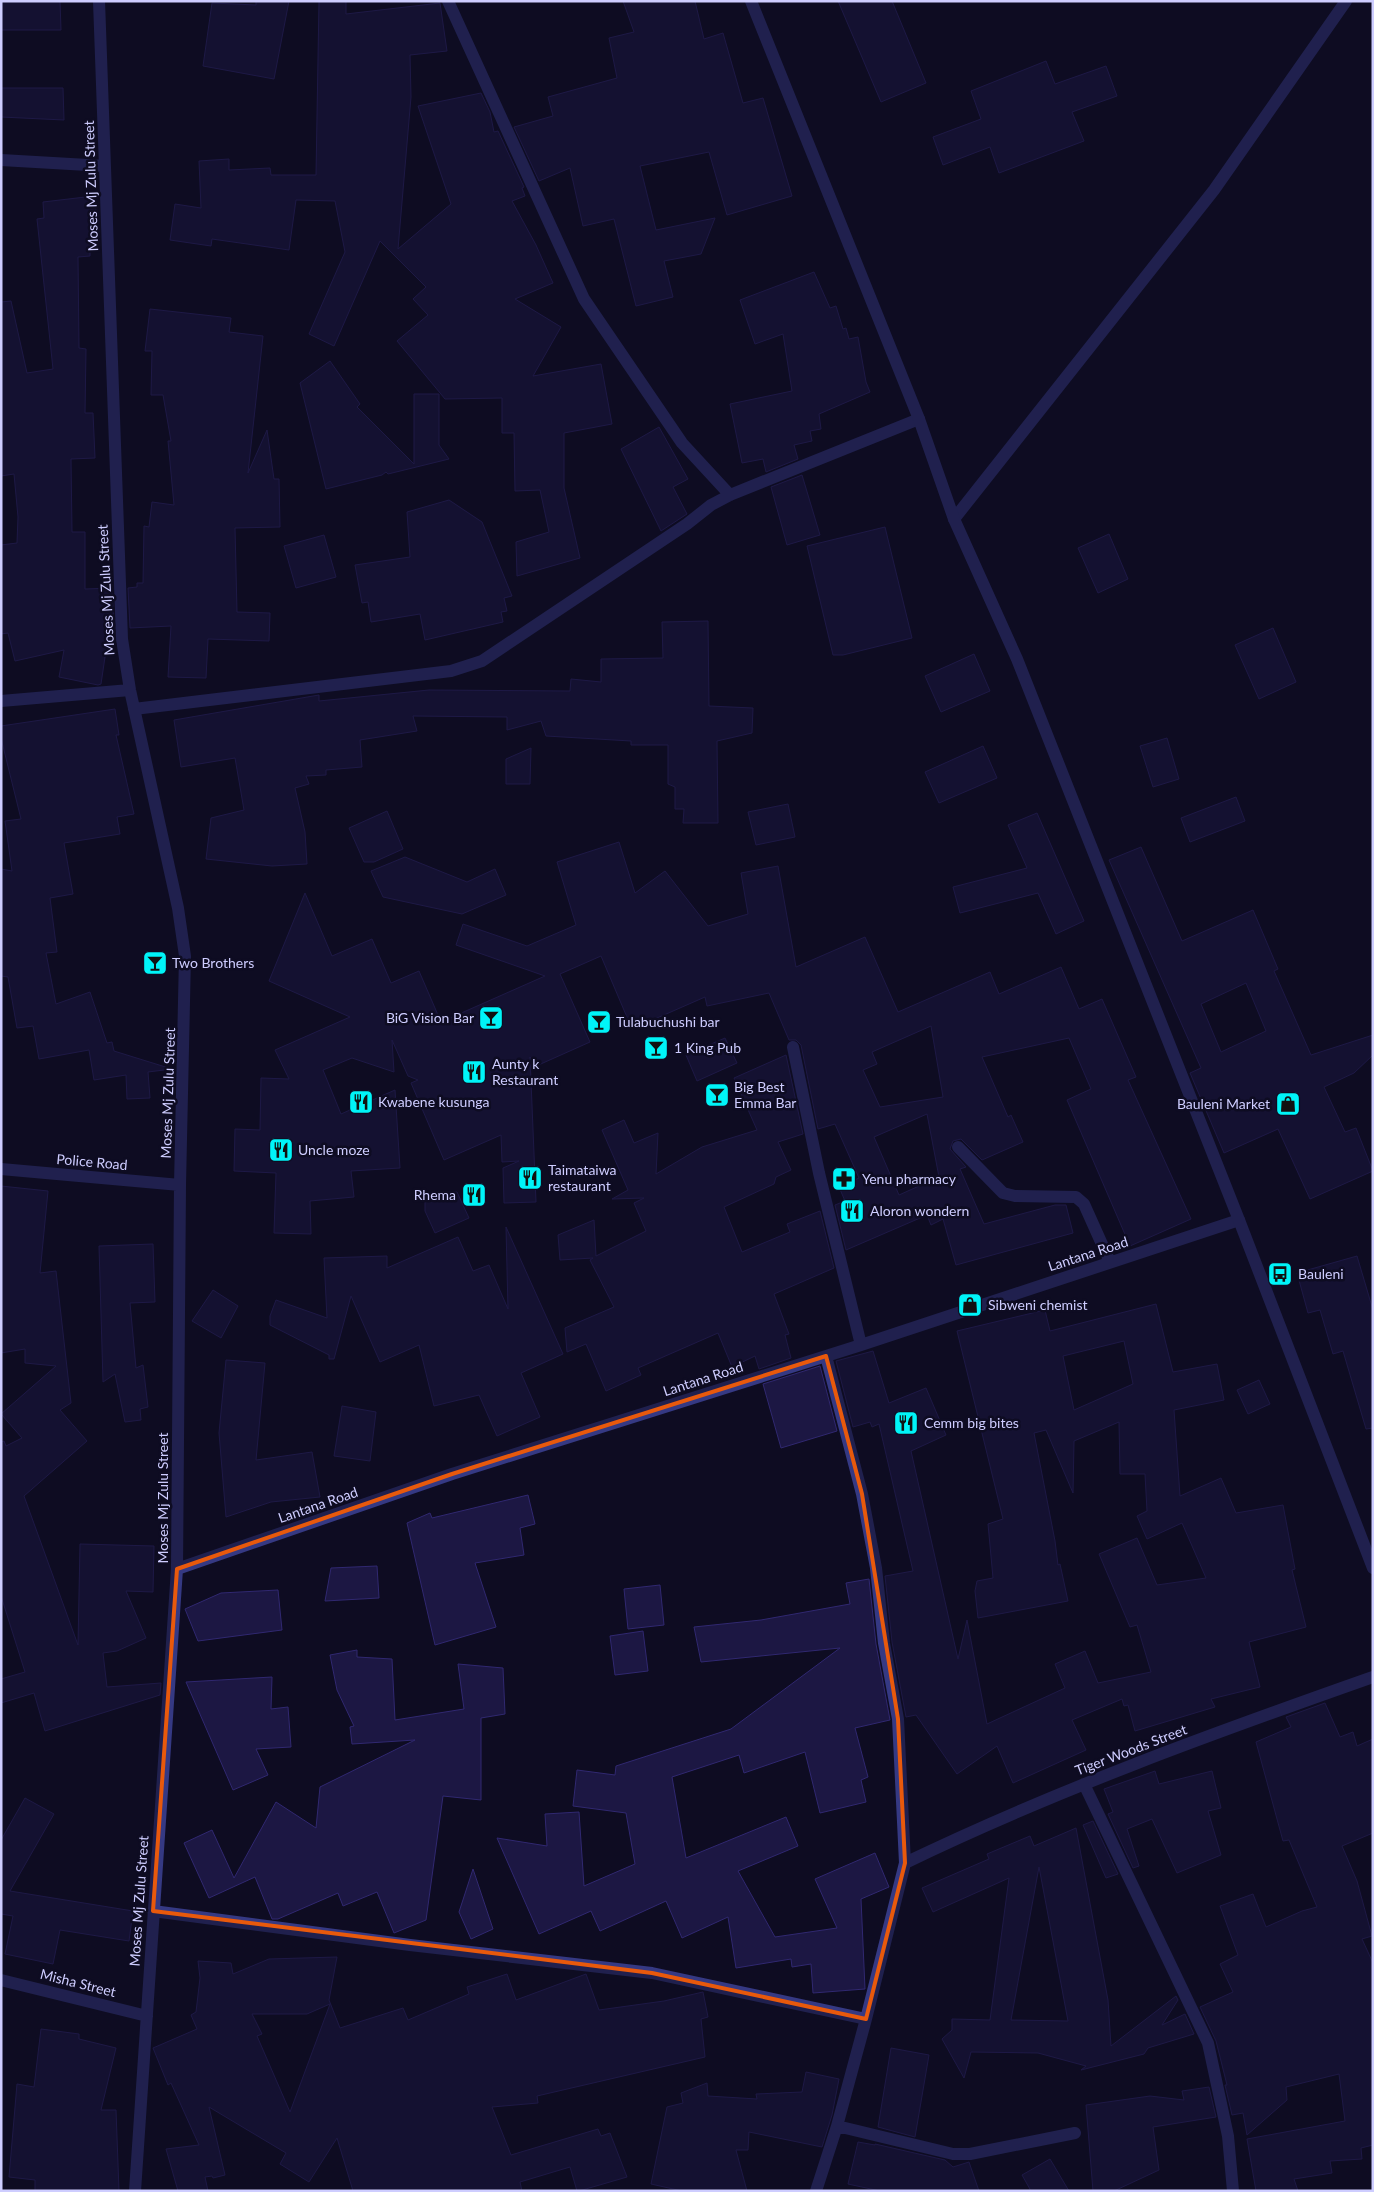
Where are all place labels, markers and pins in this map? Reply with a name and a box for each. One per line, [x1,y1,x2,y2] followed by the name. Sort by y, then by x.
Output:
[142,950,168,976] bar icon: Two Brothers
[172,954,254,971] place label: Two Brothers
[478,1005,504,1031] bar icon: BiG Vision Bar
[386,1009,474,1026] place label: BiG Vision Bar
[586,1009,612,1035] bar icon: Tulabuchushi bar
[616,1013,720,1030] place label: Tulabuchushi bar
[643,1035,669,1061] bar icon: 1 King Pub
[674,1039,741,1056] place label: 1 King Pub
[492,1055,558,1088] place label: Aunty k Restaurant
[461,1059,487,1085] restaurant icon: Aunty k Restaurant
[734,1078,796,1111] place label: Big Best Emma Bar
[704,1082,730,1108] bar icon: Big Best Emma Bar
[348,1089,374,1115] restaurant icon: Kwabene kusunga
[1275,1091,1301,1117] shop icon: Bauleni Market
[378,1093,489,1110] place label: Kwabene kusunga
[1177,1095,1270,1112] place label: Bauleni Market
[268,1137,294,1163] restaurant icon: Uncle moze
[298,1141,370,1158] place label: Uncle moze
[548,1161,617,1194] place label: Taimataiwa restaurant
[517,1165,543,1191] restaurant icon: Taimataiwa restaurant
[831,1166,857,1192] pharmacy icon: Yenu pharmacy
[862,1170,957,1187] place label: Yenu pharmacy
[461,1182,487,1208] restaurant icon: Rhema
[414,1186,456,1203] place label: Rhema
[839,1198,865,1224] restaurant icon: Aloron wondern
[870,1202,969,1219] place label: Aloron wondern
[1267,1261,1293,1287] bus stop icon: Bauleni
[1298,1265,1344,1282] place label: Bauleni
[957,1292,983,1318] shop icon: Sibweni chemist
[988,1296,1088,1313] place label: Sibweni chemist
[893,1410,919,1436] restaurant icon: Cemm big bites
[924,1414,1019,1431] place label: Cemm big bites

